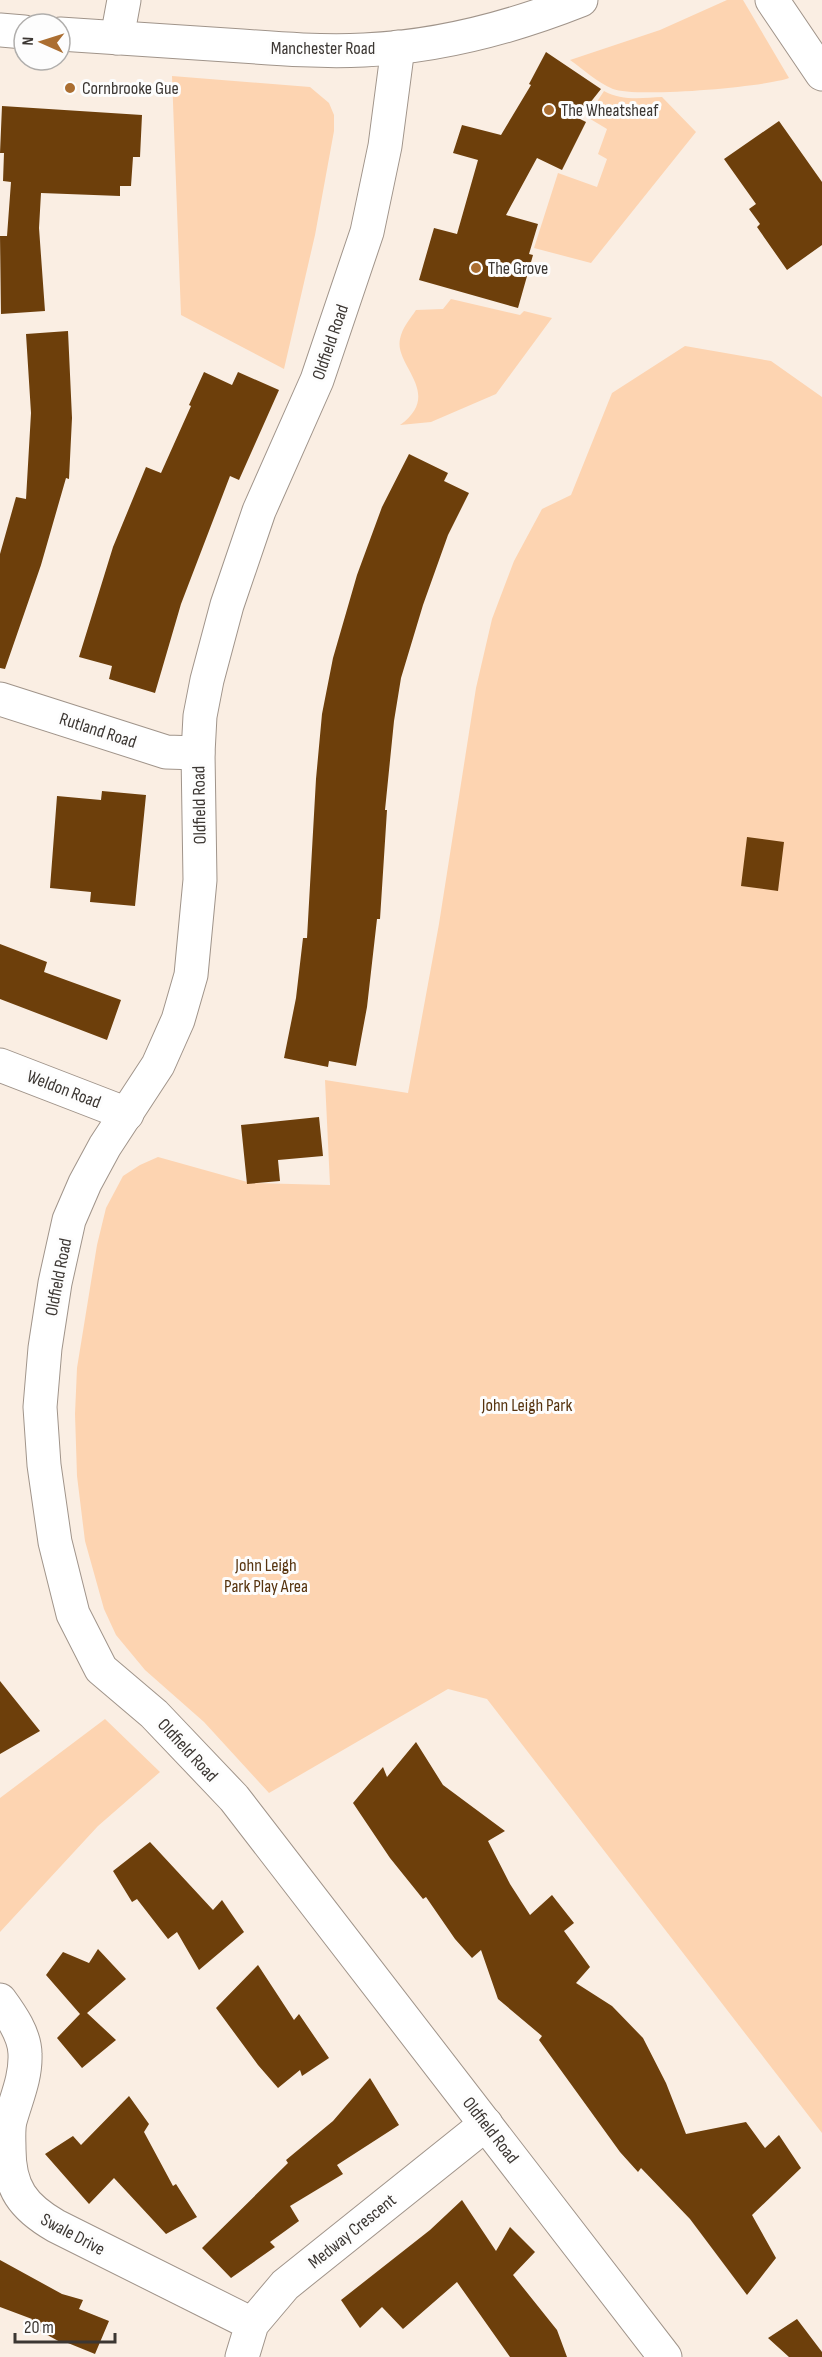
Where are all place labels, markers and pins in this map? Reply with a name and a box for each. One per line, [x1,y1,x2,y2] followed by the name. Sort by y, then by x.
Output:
[82,78,179,99] place label: Cornbrooke Gue
[63,81,77,95] marker: Cornbrooke Gue
[561,100,659,121] place label: The Wheatsheaf
[542,103,556,117] marker: The Wheatsheaf
[488,258,548,279] place label: The Grove
[469,261,483,275] marker: The Grove

